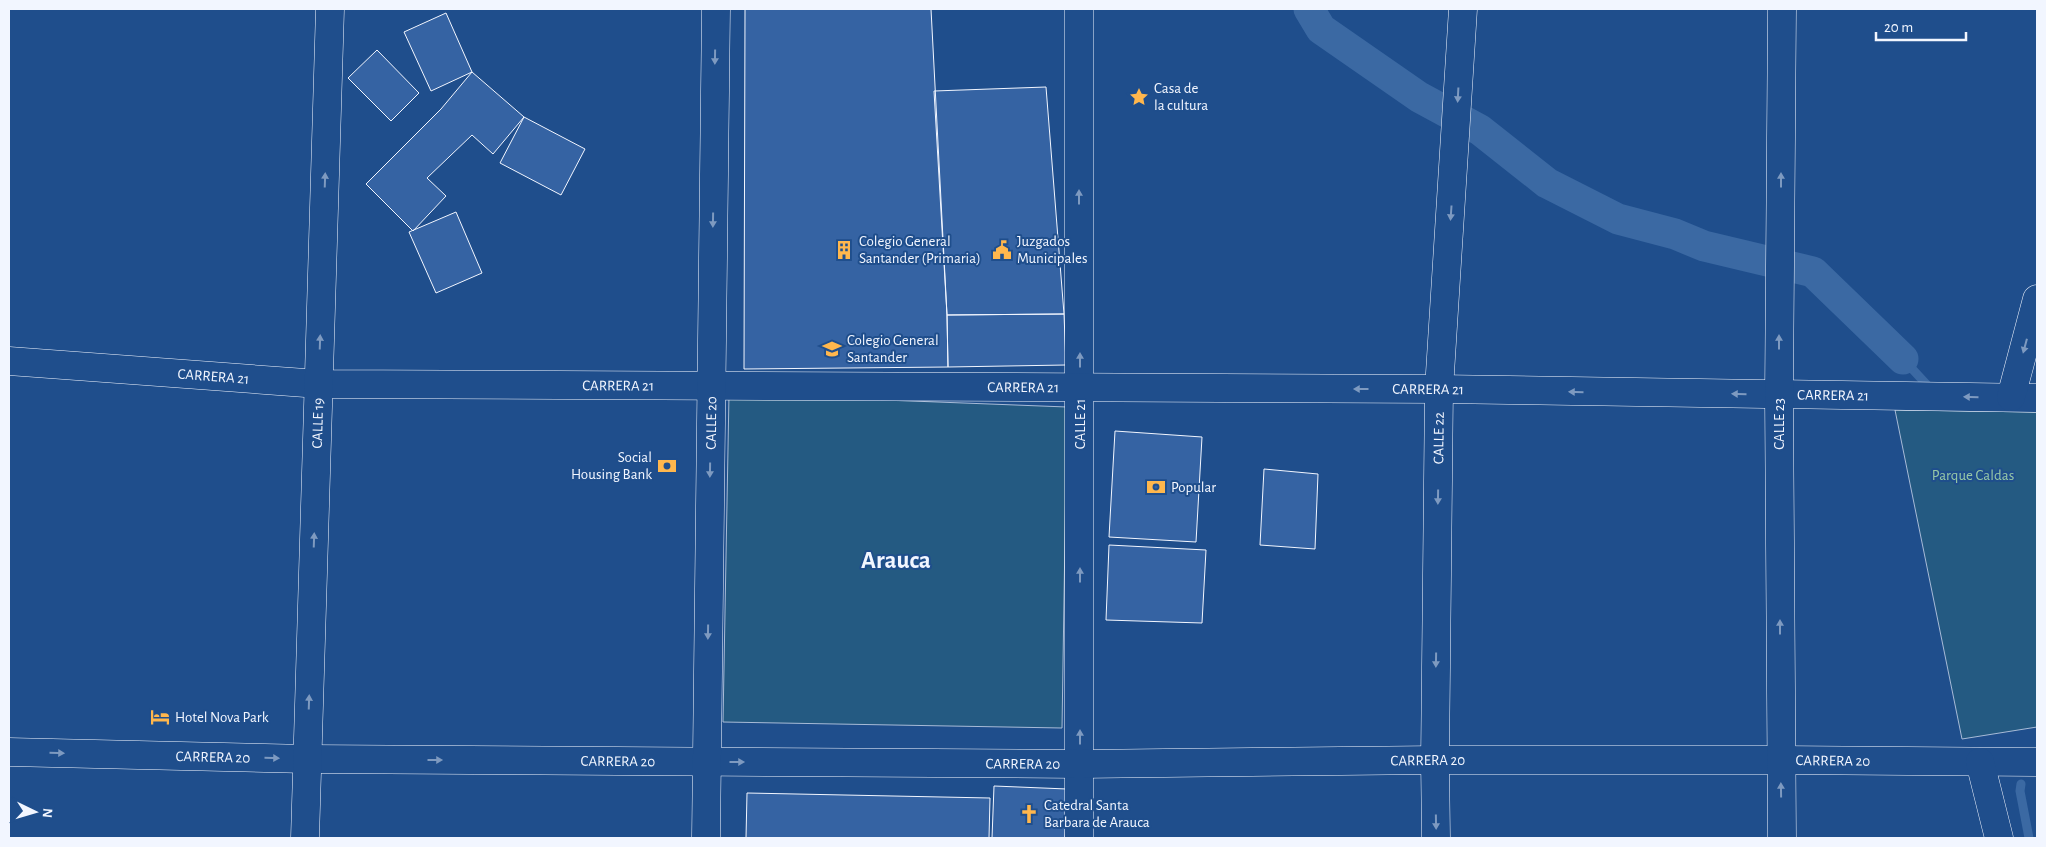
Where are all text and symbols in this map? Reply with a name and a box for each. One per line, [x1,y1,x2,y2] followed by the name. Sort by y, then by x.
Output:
[1876,10,1966,42] scale bar
[1884,20,1913,35] text: 20 m
[711,50,719,66] one-way arrow
[1154,81,1208,113] place label: Casa de la cultura
[1128,86,1150,108] place icon: Casa de la cultura
[1453,87,1461,103] one-way arrow
[1777,171,1785,187] one-way arrow
[321,172,329,188] one-way arrow
[1075,189,1083,205] one-way arrow
[1446,205,1454,221] one-way arrow
[709,212,717,228] one-way arrow
[859,234,981,266] place label: Colegio General Santander (Primaria)
[1017,234,1088,266] place label: Juzgados Municipales
[833,239,855,261] building icon: Colegio General Santander (Primaria)
[991,239,1013,261] public building icon: Juzgados Municipales
[847,333,939,365] place label: Colegio General Santander
[316,334,324,350] one-way arrow
[1775,334,1783,350] one-way arrow
[821,338,843,360] school or university icon: Colegio General Santander
[2021,339,2029,354] one-way arrow
[1076,351,1084,367] one-way arrow
[177,367,250,387] street label: CARRERA 21
[582,378,654,393] street label: CARRERA 21
[987,380,1059,395] street label: CARRERA 21
[1392,382,1464,397] street label: CARRERA 21
[1353,385,1369,393] one-way arrow
[1568,387,1584,395] one-way arrow
[1797,387,1869,403] street label: CARRERA 21
[1730,390,1746,398] one-way arrow
[1963,393,1979,401] one-way arrow
[704,396,719,450] street label: CALLE 20
[310,398,326,449] street label: CALLE 19
[1772,398,1787,450] street label: CALLE 23
[1073,399,1088,449] street label: CALLE 21
[1431,412,1447,464] street label: CALLE 22
[571,450,652,482] place label: Social Housing Bank
[656,455,678,477] bank icon: Social Housing Bank
[706,462,714,478] one-way arrow
[1932,468,2014,483] park label: Parque Caldas
[1145,476,1167,498] bank icon: Popular
[1171,480,1216,495] place label: Popular
[1434,490,1442,506] one-way arrow
[310,531,318,547] one-way arrow
[861,548,931,573] district label: Arauca
[1076,566,1084,582] one-way arrow
[1776,619,1784,635] one-way arrow
[704,625,712,641] one-way arrow
[1432,652,1440,668] one-way arrow
[306,694,314,710] one-way arrow
[149,706,171,728] hotel icon: Hotel Nova Park
[175,710,269,725] place label: Hotel Nova Park
[1076,729,1084,745] one-way arrow
[50,749,66,757] one-way arrow
[175,749,250,766] street label: CARRERA 20
[1390,753,1465,769] street label: CARRERA 20
[1796,753,1870,769] street label: CARRERA 20
[265,754,281,762] one-way arrow
[581,754,655,769] street label: CARRERA 20
[427,756,443,764] one-way arrow
[986,756,1060,772] street label: CARRERA 20
[730,758,746,766] one-way arrow
[1777,781,1785,797] one-way arrow
[10,787,60,837] north arrow
[1044,798,1150,830] place label: Catedral Santa Barbara de Arauca
[1018,803,1040,825] church icon: Catedral Santa Barbara de Arauca
[40,808,54,819] text: N
[1432,815,1440,831] one-way arrow

